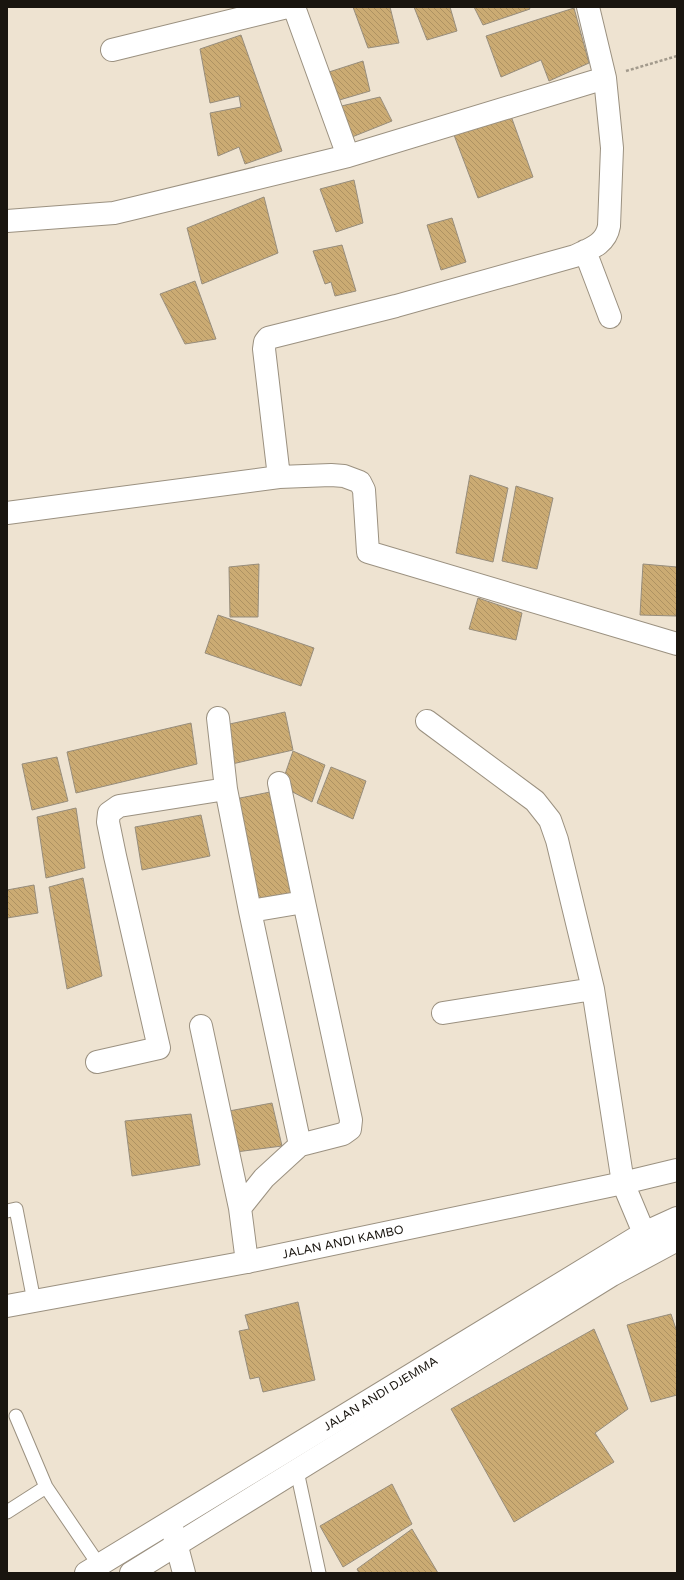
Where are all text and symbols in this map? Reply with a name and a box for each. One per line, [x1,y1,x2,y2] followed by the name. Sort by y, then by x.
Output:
[281,1222,405,1261] street label: JALAN ANDI KAMBO
[321,1353,440,1434] street label: JALAN ANDI DJEMMA

